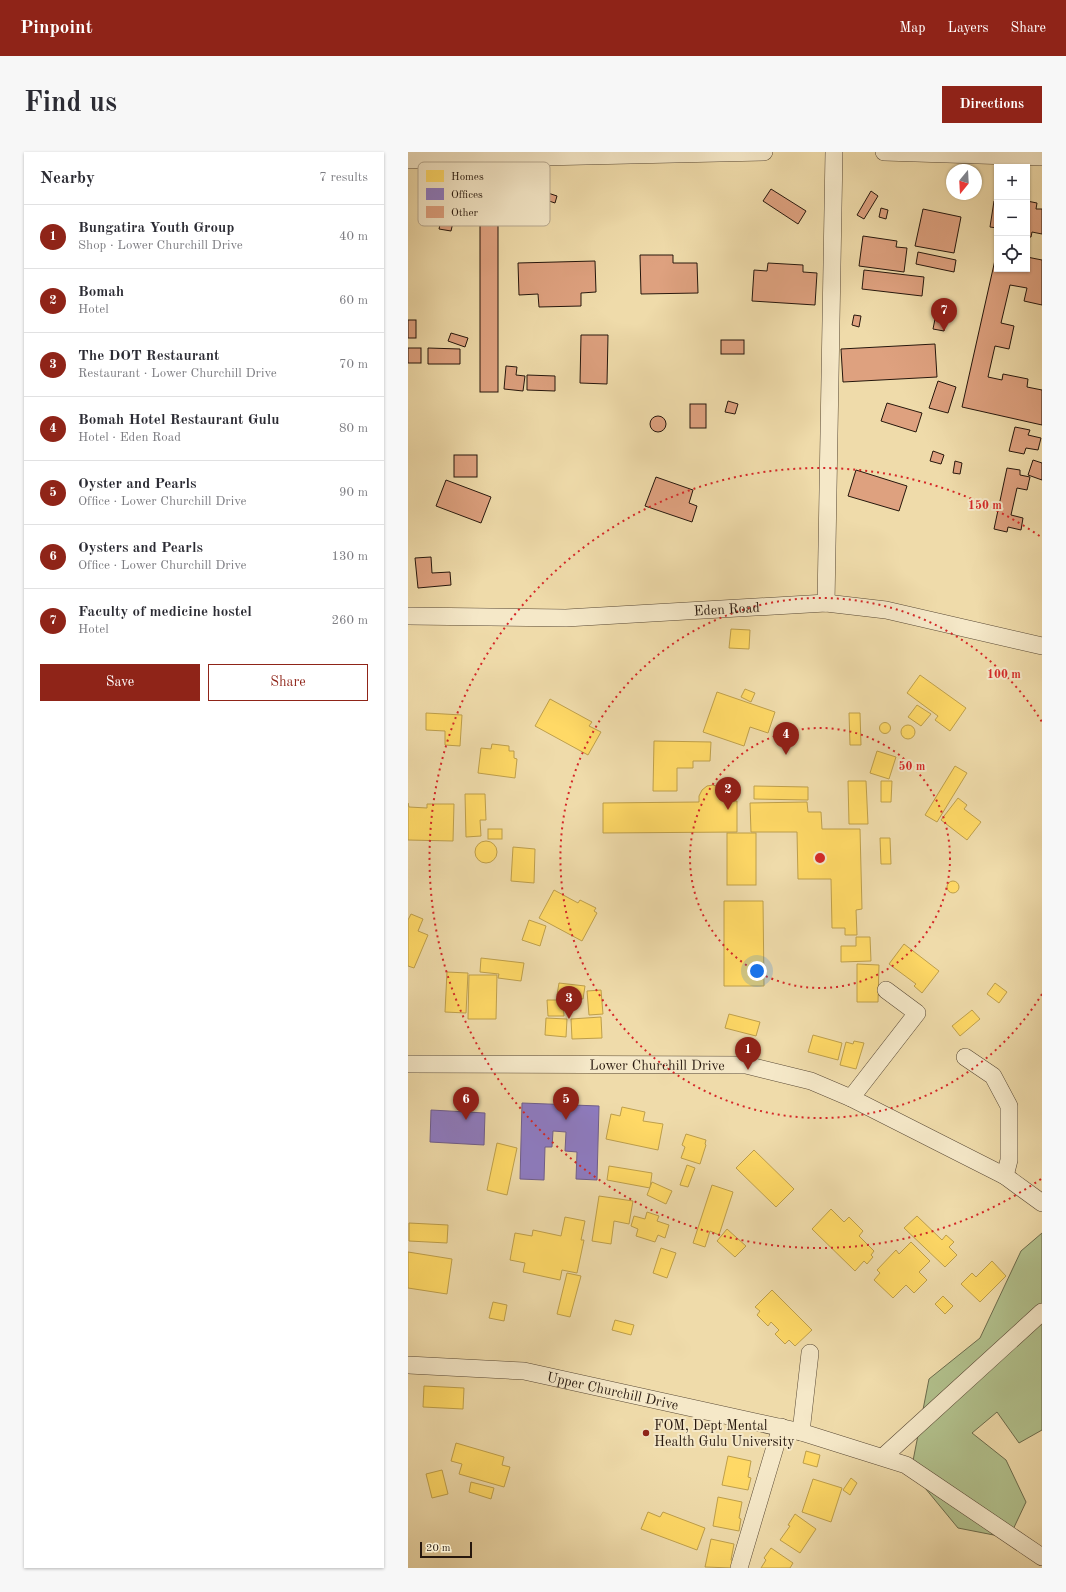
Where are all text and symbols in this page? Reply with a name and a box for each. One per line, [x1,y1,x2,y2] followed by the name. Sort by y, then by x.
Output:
[20,19,93,38] text: Pinpoint
[900,21,926,35] text: Map
[948,21,989,35] text: Layers
[1011,21,1046,35] text: Share
[942,86,1042,123] button: Directions
[24,90,117,118] text: Find us
[418,162,550,226] legend
[946,164,982,200] north arrow
[994,164,1030,272] map controls
[994,164,1030,200] button: +
[40,170,95,187] text: Nearby
[319,171,368,184] text: 7 results
[451,172,484,183] text: Homes
[451,190,483,201] text: Offices
[994,200,1030,236] button: −
[451,208,479,219] text: Other
[78,221,235,236] text: Bungatira Youth Group
[49,230,57,243] text: 1
[339,230,368,243] text: 40 m
[994,236,1030,272] button: locate
[78,239,243,252] text: Shop · Lower Churchill Drive
[78,285,124,300] text: Bomah
[49,294,57,307] text: 2
[339,294,368,307] text: 60 m
[931,298,957,331] pin: 7
[78,303,109,316] text: Hotel
[78,349,220,364] text: The DOT Restaurant
[49,358,57,371] text: 3
[339,358,368,371] text: 70 m
[78,367,277,380] text: Restaurant · Lower Churchill Drive
[78,413,280,428] text: Bomah Hotel Restaurant Gulu
[49,422,57,435] text: 4
[339,422,368,435] text: 80 m
[78,431,181,444] text: Hotel · Eden Road
[78,477,197,492] text: Oyster and Pearls
[49,486,57,499] text: 5
[339,486,368,499] text: 90 m
[78,495,246,508] text: Office · Lower Churchill Drive
[968,499,1002,512] text: 150 m
[78,541,203,556] text: Oysters and Pearls
[49,550,57,563] text: 6
[331,550,368,563] text: 130 m
[78,559,246,572] text: Office · Lower Churchill Drive
[693,601,760,619] street label: Eden Road
[78,605,252,620] text: Faculty of medicine hostel
[49,614,57,627] text: 7
[331,614,368,627] text: 260 m
[78,623,109,636] text: Hotel
[40,664,200,701] button: Save
[208,664,368,701] button: Share
[987,669,1021,681] text: 100 m
[773,722,799,755] pin: 4
[899,760,926,773] text: 50 m
[715,777,741,810] pin: 2
[813,851,827,865] centre of rings
[747,961,767,981] your location
[556,986,582,1019] pin: 3
[735,1037,761,1070] pin: 1
[589,1059,725,1073] street label: Lower Churchill Drive
[453,1087,479,1120] pin: 6
[553,1087,579,1120] pin: 5
[545,1370,680,1413] street label: Upper Churchill Drive
[654,1419,795,1449] place label: FOM, Dept Mental Health Gulu University
[641,1428,651,1438] marker: FOM, Dept Mental Health Gulu University
[420,1540,472,1559] scale bar
[426,1543,451,1554] text: 20 m

